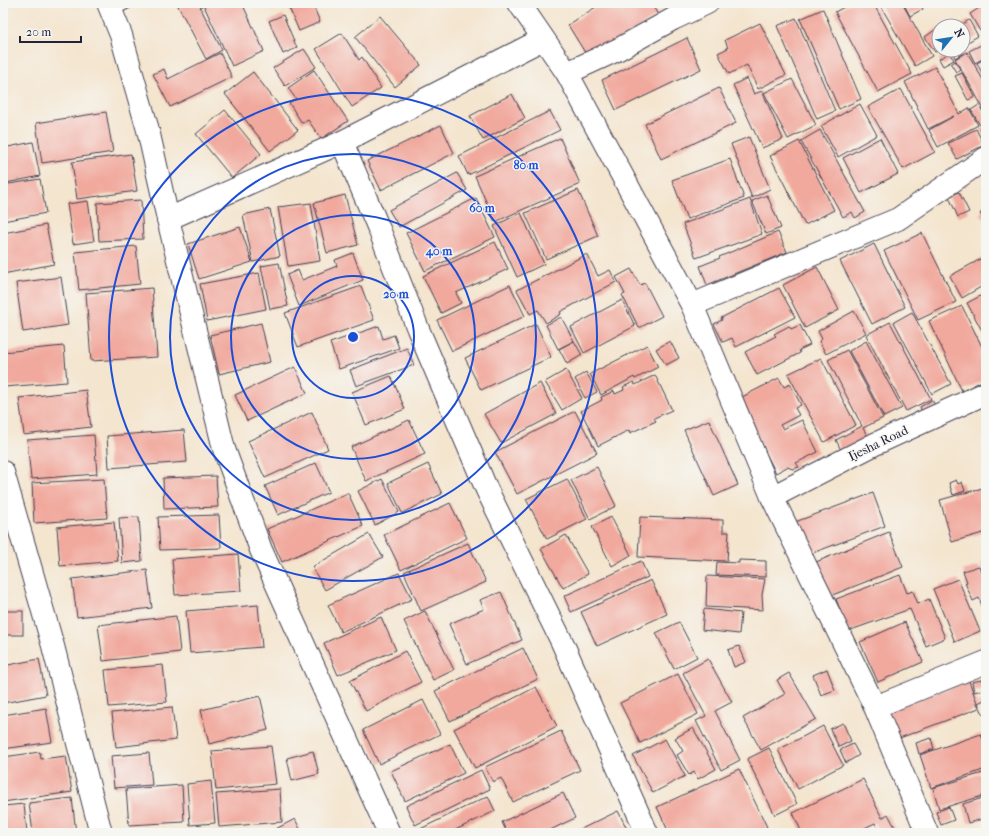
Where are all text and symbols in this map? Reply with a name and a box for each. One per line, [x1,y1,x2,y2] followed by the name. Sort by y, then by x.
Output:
[20,18,81,44] scale bar
[931,18,971,58] north arrow
[26,25,51,39] text: 20 m
[952,26,967,41] text: N
[513,158,540,172] text: 80 m
[469,201,496,215] text: 60 m
[425,244,453,259] text: 40 m
[383,287,410,301] text: 20 m
[346,330,360,344] centre of rings
[846,422,911,464] street label: Ijesha Road

